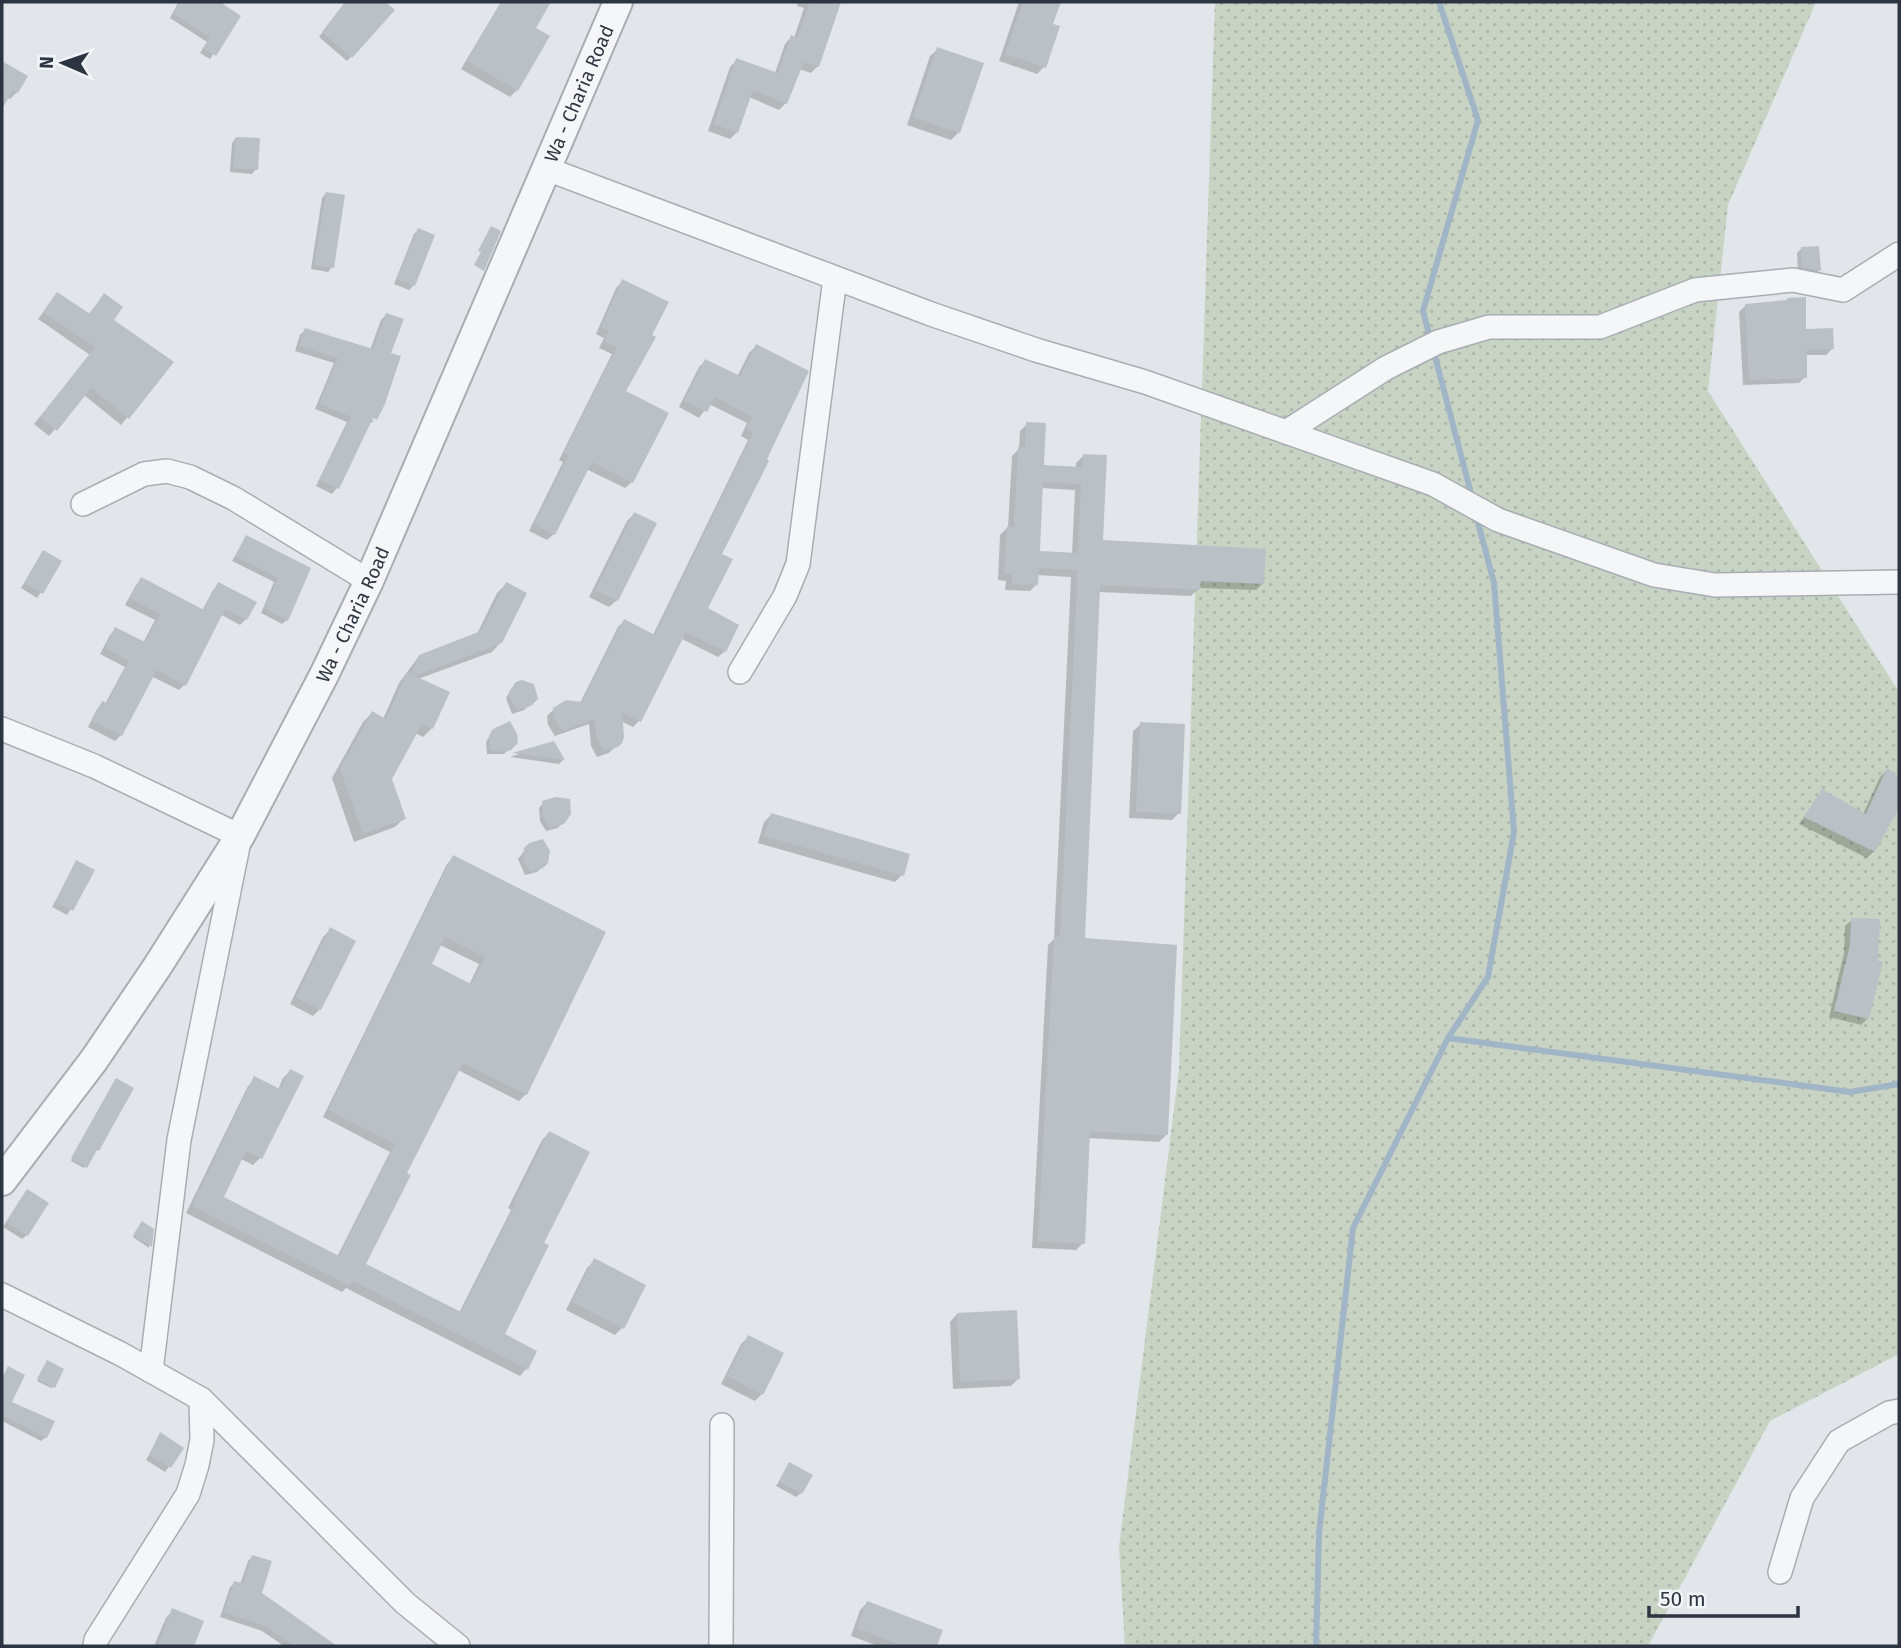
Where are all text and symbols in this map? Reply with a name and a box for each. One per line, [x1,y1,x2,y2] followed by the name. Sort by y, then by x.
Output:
[539,21,618,166] street label: Wa - Charia Road
[28,28,98,98] north arrow
[35,56,58,69] text: N
[311,543,394,686] street label: Wa - Charia Road
[1649,1574,1798,1618] scale bar
[1660,1586,1706,1612] text: 50 m

